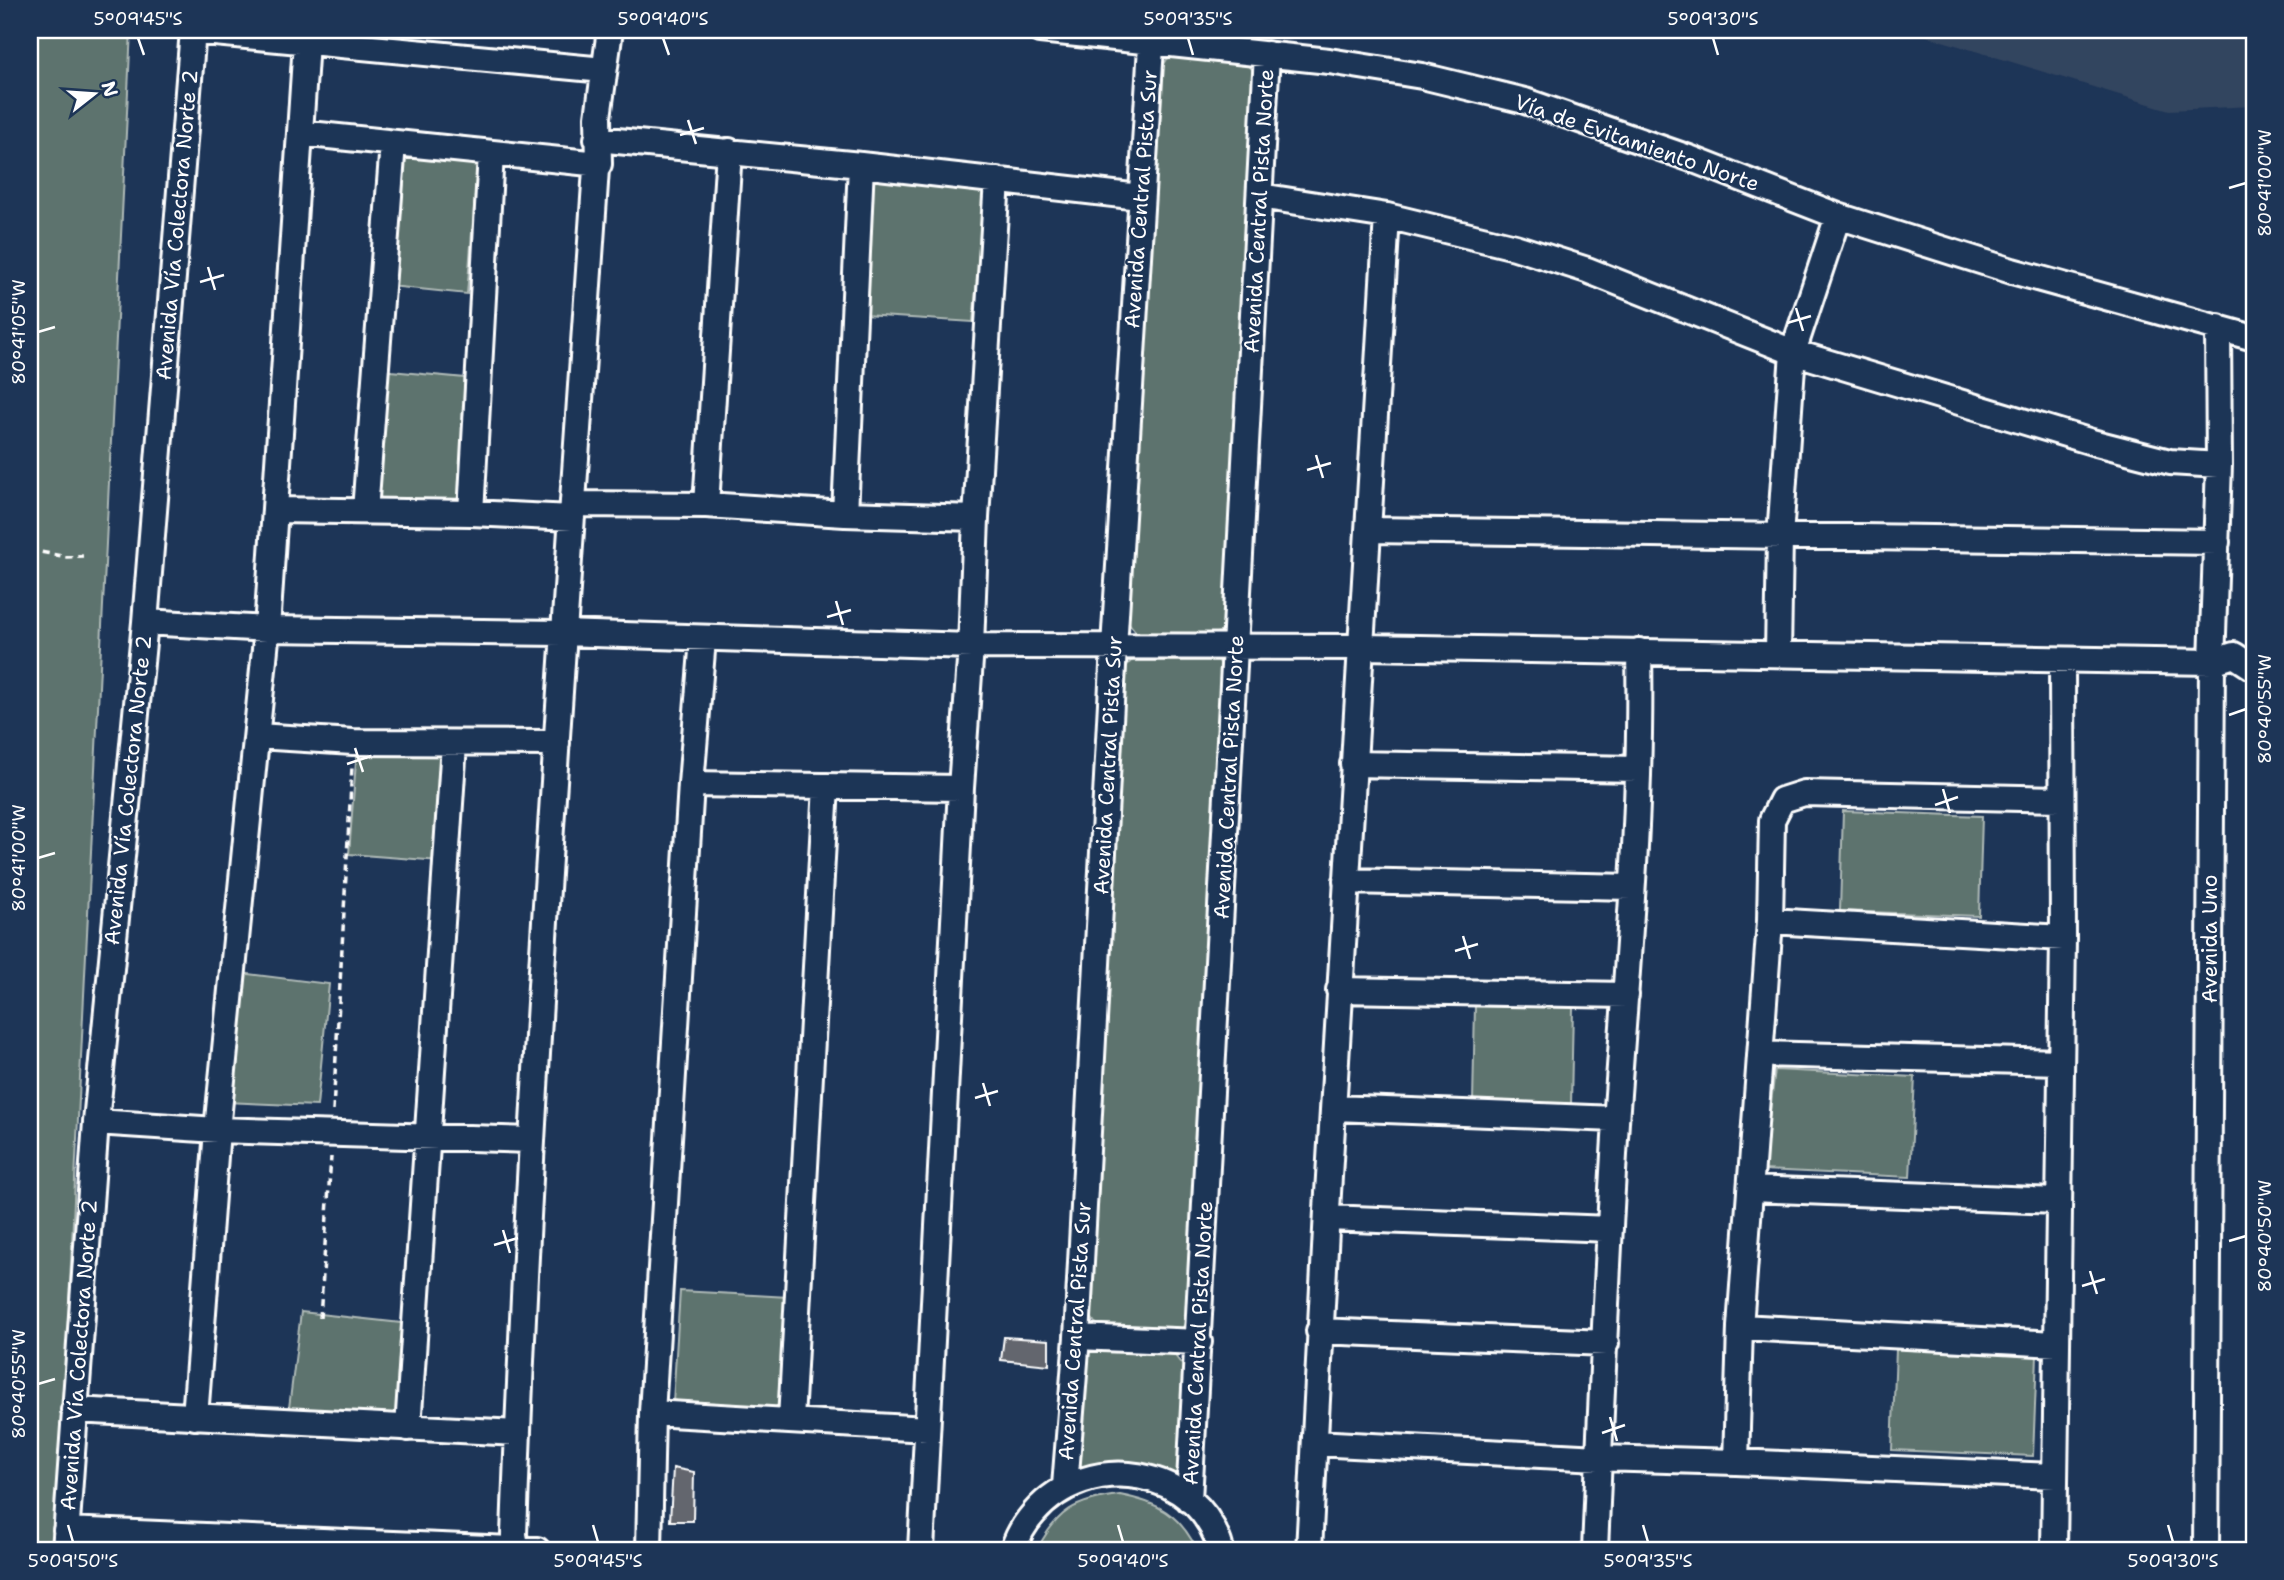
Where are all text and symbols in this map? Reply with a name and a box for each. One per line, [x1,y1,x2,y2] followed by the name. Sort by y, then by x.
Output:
[94,7,182,31] text: 5°09'45"S
[617,7,709,31] text: 5°09'40"S
[1143,7,1233,31] text: 5°09'35"S
[1667,7,1759,31] text: 5°09'30"S
[60,60,130,130] north arrow
[1118,68,1164,330] street label: Avenida Central Pista Sur
[1238,68,1280,354] street label: Avenida Central Pista Norte
[149,69,205,381] street label: Avenida Vía Colectora Norte 2
[96,78,124,100] text: N
[1511,88,1763,198] street label: Vía de Evitamiento Norte
[2253,129,2277,237] text: 80°41'00"W
[7,279,31,385] text: 80°41'05"W
[98,634,158,946] street label: Avenida Vía Colectora Norte 2
[1208,634,1250,920] street label: Avenida Central Pista Norte
[1087,635,1129,895] street label: Avenida Central Pista Sur
[2253,654,2277,764] text: 80°40'55"W
[7,804,31,912] text: 80°41'00"W
[2196,875,2224,1003] street label: Avenida Uno
[2253,1180,2277,1292] text: 80°40'50"W
[54,1199,104,1511] street label: Avenida Vía Colectora Norte 2
[1052,1200,1098,1462] street label: Avenida Central Pista Sur
[1177,1200,1219,1486] street label: Avenida Central Pista Norte
[7,1329,31,1439] text: 80°40'55"W
[28,1549,118,1573] text: 5°09'50"S
[554,1549,642,1573] text: 5°09'45"S
[1077,1549,1169,1573] text: 5°09'40"S
[1603,1549,1693,1573] text: 5°09'35"S
[2127,1549,2219,1573] text: 5°09'30"S

